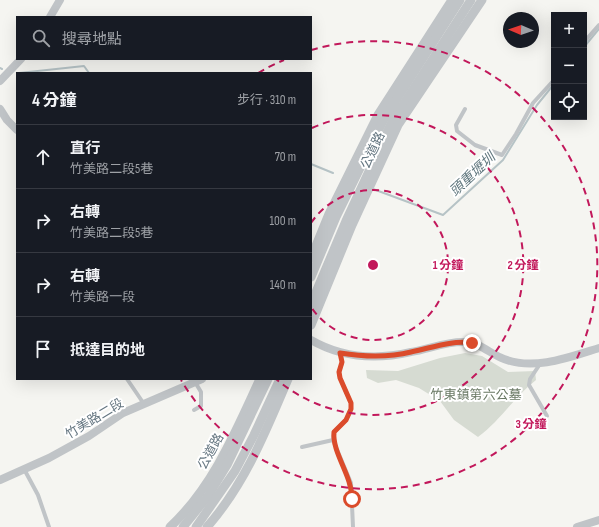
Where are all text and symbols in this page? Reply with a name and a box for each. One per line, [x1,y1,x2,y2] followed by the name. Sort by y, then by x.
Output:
[503,12,539,48] north arrow
[551,12,587,120] map controls
[551,12,587,48] button: +
[16,16,312,60] search box
[30,27,52,49] icon: search
[62,30,122,49] text: 搜尋地點
[551,48,587,84] button: −
[551,84,587,120] button: locate
[32,91,77,111] text: 4 分鐘
[237,92,296,108] text: 步行 · 310 m
[357,129,388,171] street label: 公道路
[70,139,100,158] text: 直行
[32,146,54,168] icon: ahead
[446,148,500,200] water label: 頭重壢圳
[275,149,296,165] text: 70 m
[70,161,153,177] text: 竹美路二段5巷
[70,203,100,222] text: 右轉
[32,210,54,232] icon: right
[269,213,296,229] text: 100 m
[70,225,153,241] text: 竹美路二段5巷
[366,258,380,272] centre of rings
[433,258,463,273] text: 1 分鐘
[507,258,539,273] text: 2 分鐘
[70,267,100,286] text: 右轉
[32,274,54,296] icon: right
[270,277,296,293] text: 140 m
[70,289,135,305] text: 竹美路一段
[463,334,481,352] route end
[32,338,54,360] icon: arrive
[70,341,145,360] text: 抵達目的地
[430,387,522,403] park label: 竹東鎮第六公墓
[63,395,126,442] street label: 竹美路二段
[515,417,547,432] text: 3 分鐘
[194,431,227,472] street label: 公道路
[343,490,361,508] route start

